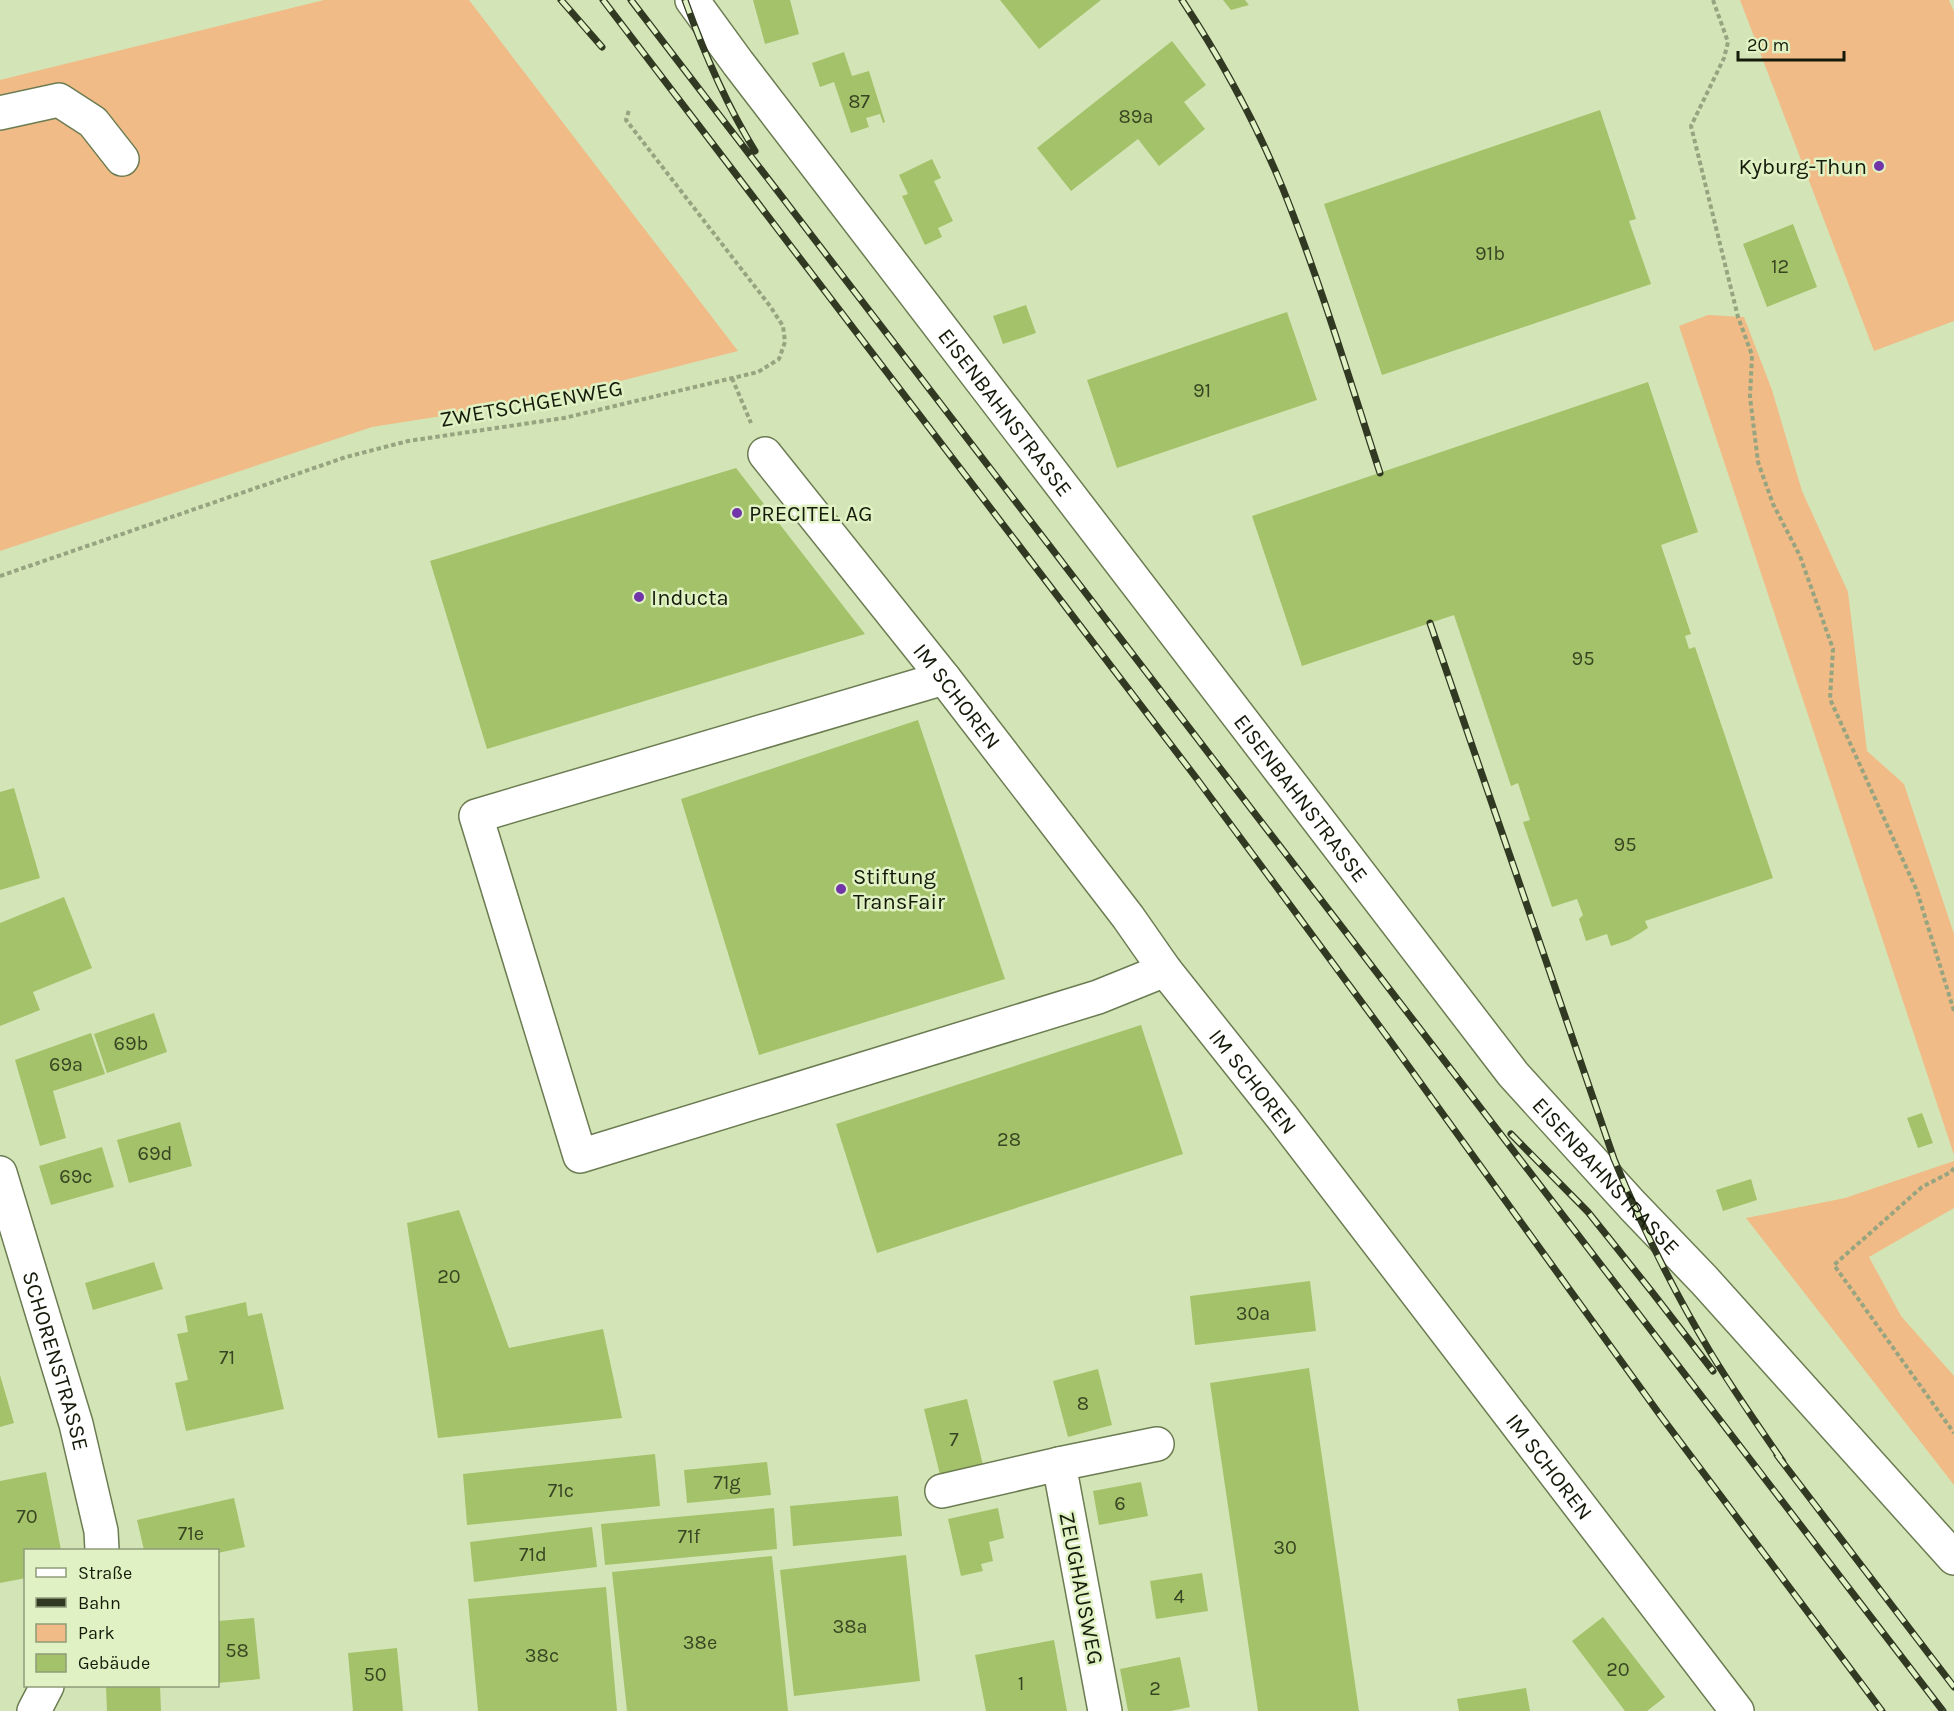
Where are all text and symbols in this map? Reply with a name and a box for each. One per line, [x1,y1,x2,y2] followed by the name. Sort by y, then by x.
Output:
[1738,24,1844,62] scale bar
[1747,34,1789,56] text: 20 m
[848,90,870,113] house number: 87
[1119,105,1153,128] house number: 89a
[1738,154,1867,180] place label: Kyburg-Thun
[1872,159,1886,173] marker: Kyburg-Thun
[1475,242,1505,265] house number: 91b
[1771,255,1789,278] house number: 12
[932,324,1078,502] street label: EISENBAHNSTRASSE
[438,375,625,433] street label: ZWETSCHGENWEG
[1193,379,1211,402] house number: 91
[749,501,872,527] place label: PRECITEL AG
[730,506,744,520] marker: PRECITEL AG
[651,585,729,611] place label: Inducta
[632,590,646,604] marker: Inducta
[907,638,1006,754] street label: IM SCHOREN
[1572,647,1594,670] house number: 95
[1228,709,1373,888] street label: EISENBAHNSTRASSE
[1614,833,1636,856] house number: 95
[853,864,945,915] place label: Stiftung TransFair
[834,882,848,896] marker: Stiftung TransFair
[1203,1024,1302,1139] street label: IM SCHOREN
[114,1032,148,1055] house number: 69b
[49,1053,83,1076] house number: 69a
[1527,1092,1685,1261] street label: EISENBAHNSTRASSE
[997,1128,1021,1151] house number: 28
[138,1142,172,1165] house number: 69d
[59,1165,93,1188] house number: 69c
[437,1265,461,1288] house number: 20
[16,1268,94,1453] street label: SCHORENSTRASSE
[1236,1302,1270,1325] house number: 30a
[219,1346,235,1369] house number: 71
[1077,1392,1089,1415] house number: 8
[1500,1409,1598,1525] street label: IM SCHOREN
[949,1428,959,1451] house number: 7
[713,1471,741,1494] house number: 71g
[548,1479,574,1502] house number: 71c
[1114,1492,1126,1515] house number: 6
[16,1505,38,1528] house number: 70
[1053,1510,1109,1667] street label: ZEUGHAUSWEG
[178,1522,204,1545] house number: 71e
[678,1525,701,1548] house number: 71f
[1273,1536,1297,1559] house number: 30
[519,1543,547,1566] house number: 71d
[24,1549,219,1687] legend
[78,1562,132,1584] text: Straße
[1173,1585,1185,1608] house number: 4
[78,1592,121,1614] text: Bahn
[832,1615,868,1638] house number: 38a
[78,1622,115,1644] text: Park
[683,1631,717,1654] house number: 38e
[225,1639,249,1662] house number: 58
[525,1644,559,1667] house number: 38c
[78,1652,150,1674] text: Gebäude
[1606,1658,1630,1681] house number: 20
[363,1663,387,1686] house number: 50
[1018,1672,1024,1695] house number: 1
[1149,1677,1161,1700] house number: 2

